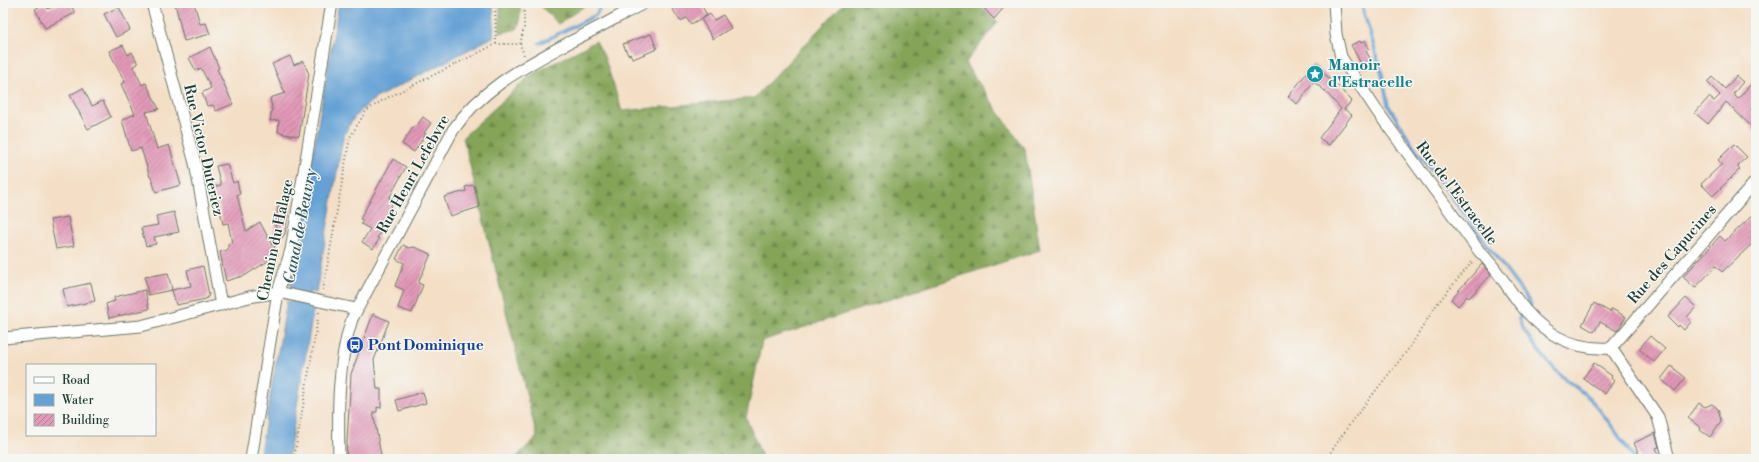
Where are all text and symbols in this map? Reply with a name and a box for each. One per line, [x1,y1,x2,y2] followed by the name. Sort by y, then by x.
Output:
[1328,56,1413,92] place label: Manoir d'Estracelle
[1305,64,1325,84] place icon: Manoir d'Estracelle
[179,82,228,218] street label: Rue Victor Duteriez
[373,112,454,237] street label: Rue Henri Lefebvre
[1412,138,1502,249] street label: Rue de l'Estracelle
[279,166,321,285] water label: Canal de Beuvry
[253,178,298,303] street label: Chemin du Halage
[1624,201,1721,308] street label: Rue des Capucines
[345,335,365,355] bus stop icon: Pont Dominique
[368,336,484,355] place label: Pont Dominique
[26,364,156,436] legend
[62,373,90,388] text: Road
[61,393,94,408] text: Water
[61,413,110,428] text: Building

